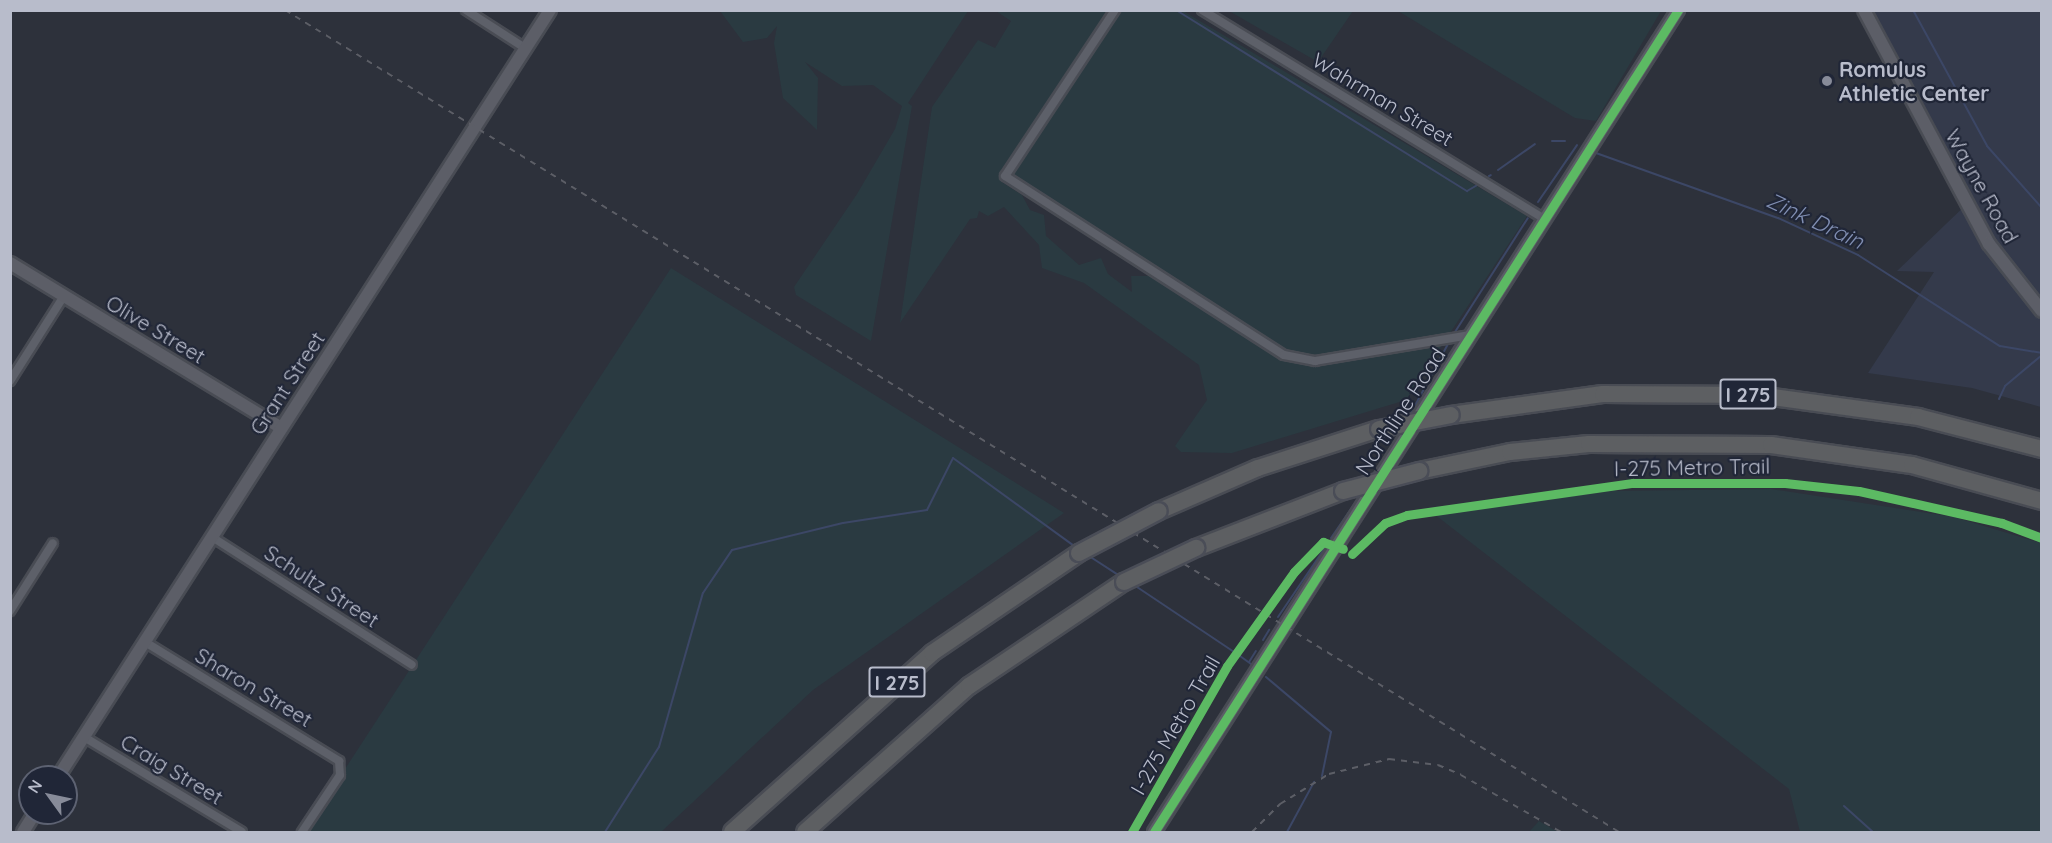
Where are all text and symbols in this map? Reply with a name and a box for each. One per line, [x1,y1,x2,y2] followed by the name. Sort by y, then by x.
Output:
[1308,47,1458,151] street label: Wahrman Street
[1839,56,1989,106] place label: Romulus Athletic Center
[1820,74,1834,88] marker: Romulus Athletic Center
[1940,125,2024,247] street label: Wayne Road
[1762,187,1868,255] water label: Zink Drain
[102,290,210,368] street label: Olive Street
[244,327,330,439] street label: Grant Street
[1350,343,1450,479] street label: Northline Road
[1720,377,1776,411] road number: I 275
[1614,453,1770,481] street label: I-275 Metro Trail
[260,540,384,632] street label: Schultz Street
[191,642,317,732] street label: Sharon Street
[1125,651,1225,799] street label: I-275 Metro Trail
[868,665,926,699] road number: I 275
[116,729,228,809] street label: Craig Street
[18,765,78,825] north arrow
[23,776,46,797] text: N

